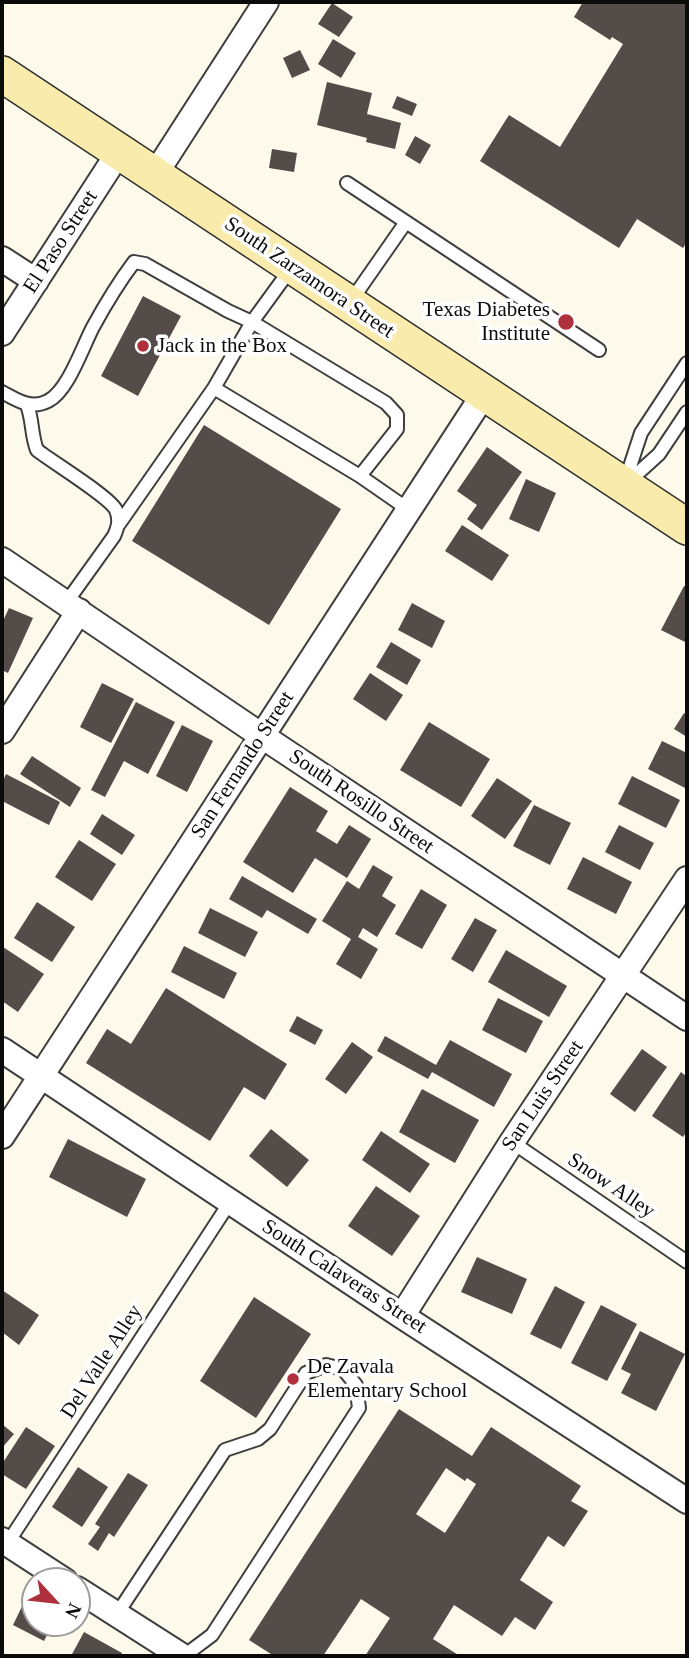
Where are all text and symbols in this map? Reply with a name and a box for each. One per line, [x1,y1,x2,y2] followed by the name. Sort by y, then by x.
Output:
[18,186,104,298] street label: El Paso Street
[219,212,399,344] street label: South Zarzamora Street
[423,297,550,347] place label: Texas Diabetes Institute
[556,312,576,332] marker: Texas Diabetes Institute
[157,333,287,359] place label: Jack in the Box
[135,338,151,354] marker: Jack in the Box
[186,687,300,843] street label: San Fernando Street
[284,744,438,860] street label: South Rosillo Street
[497,1036,589,1156] street label: San Luis Street
[563,1148,659,1224] street label: Snow Alley
[257,1214,431,1340] street label: South Calaveras Street
[56,1300,148,1424] street label: Del Valle Alley
[307,1354,467,1404] place label: De Zavala Elementary School
[285,1371,301,1387] marker: De Zavala Elementary School
[21,1567,91,1637] north arrow
[61,1600,86,1622] text: N

